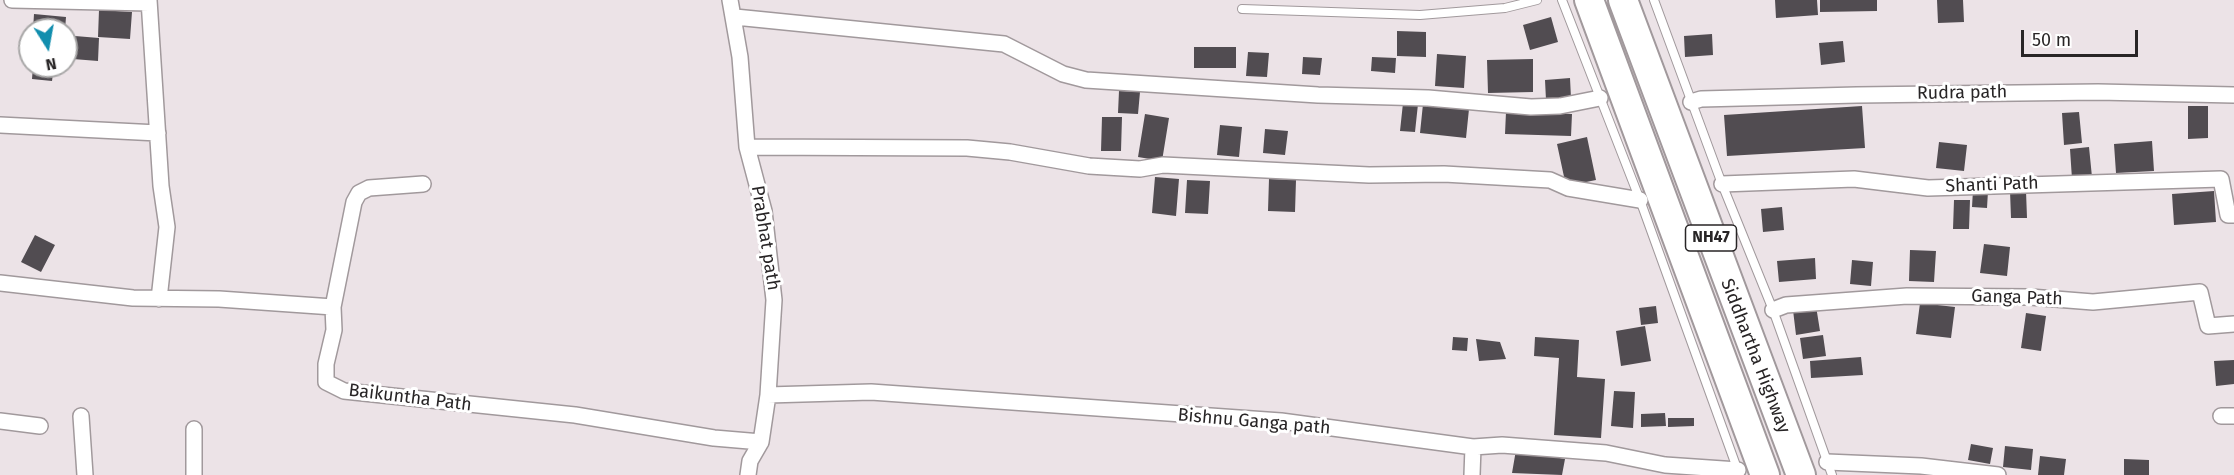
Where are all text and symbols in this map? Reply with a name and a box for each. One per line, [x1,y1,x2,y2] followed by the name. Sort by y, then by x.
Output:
[18,18,78,78] north arrow
[2024,18,2141,56] scale bar
[2032,29,2071,51] text: 50 m
[44,54,58,75] text: N
[1917,81,2007,105] street label: Rudra path
[1945,173,2039,197] street label: Shanti Path
[746,184,784,292] street label: Prabhat path
[1686,225,1736,251] road number: NH47
[1716,276,1794,436] street label: Siddhartha Highway
[1971,286,2063,310] street label: Ganga Path
[347,380,473,416] street label: Baikuntha Path
[1177,405,1331,439] street label: Bishnu Ganga path

